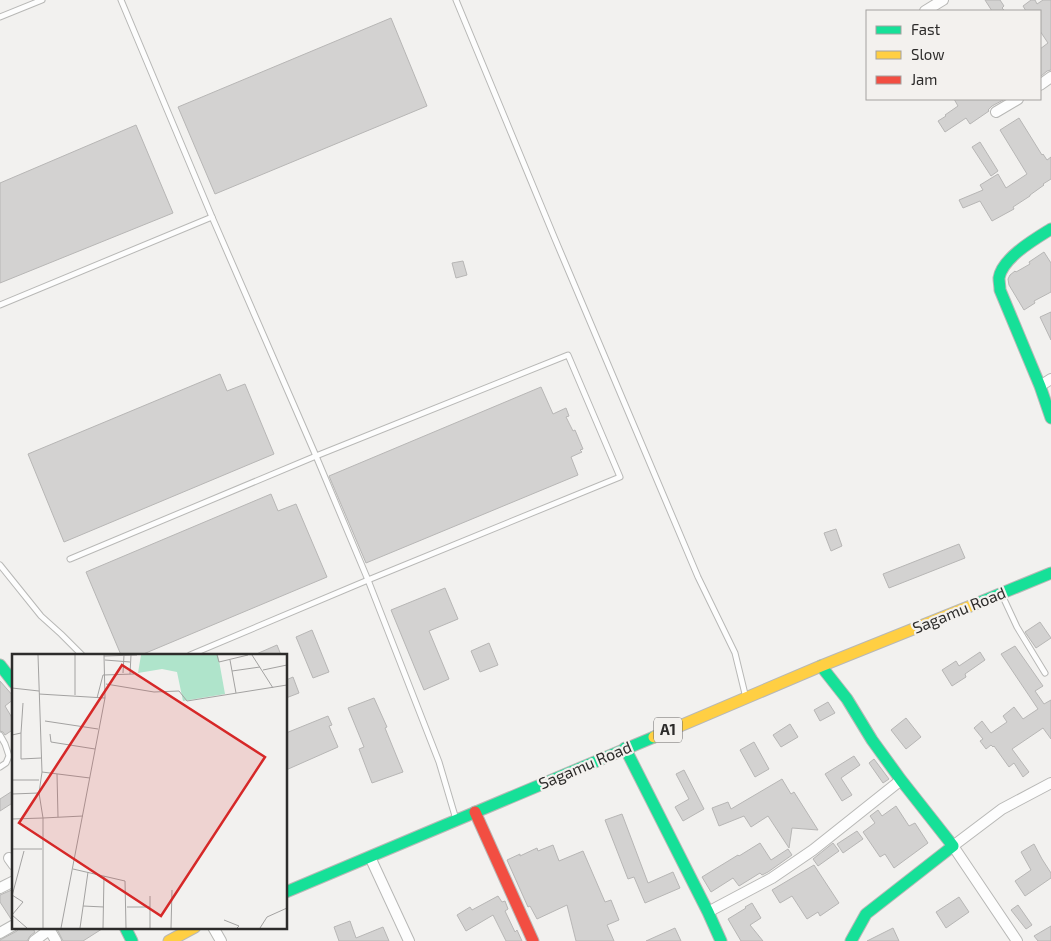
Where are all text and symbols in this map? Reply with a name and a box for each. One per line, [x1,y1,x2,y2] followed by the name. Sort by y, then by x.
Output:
[866,10,1041,100] legend
[911,20,941,38] text: Fast
[911,45,945,63] text: Slow
[911,70,937,88] text: Jam
[909,582,1008,637] street label: Sagamu Road
[12,654,288,928] inset map
[654,718,682,742] road number: A1
[536,736,634,793] street label: Sagamu Road

